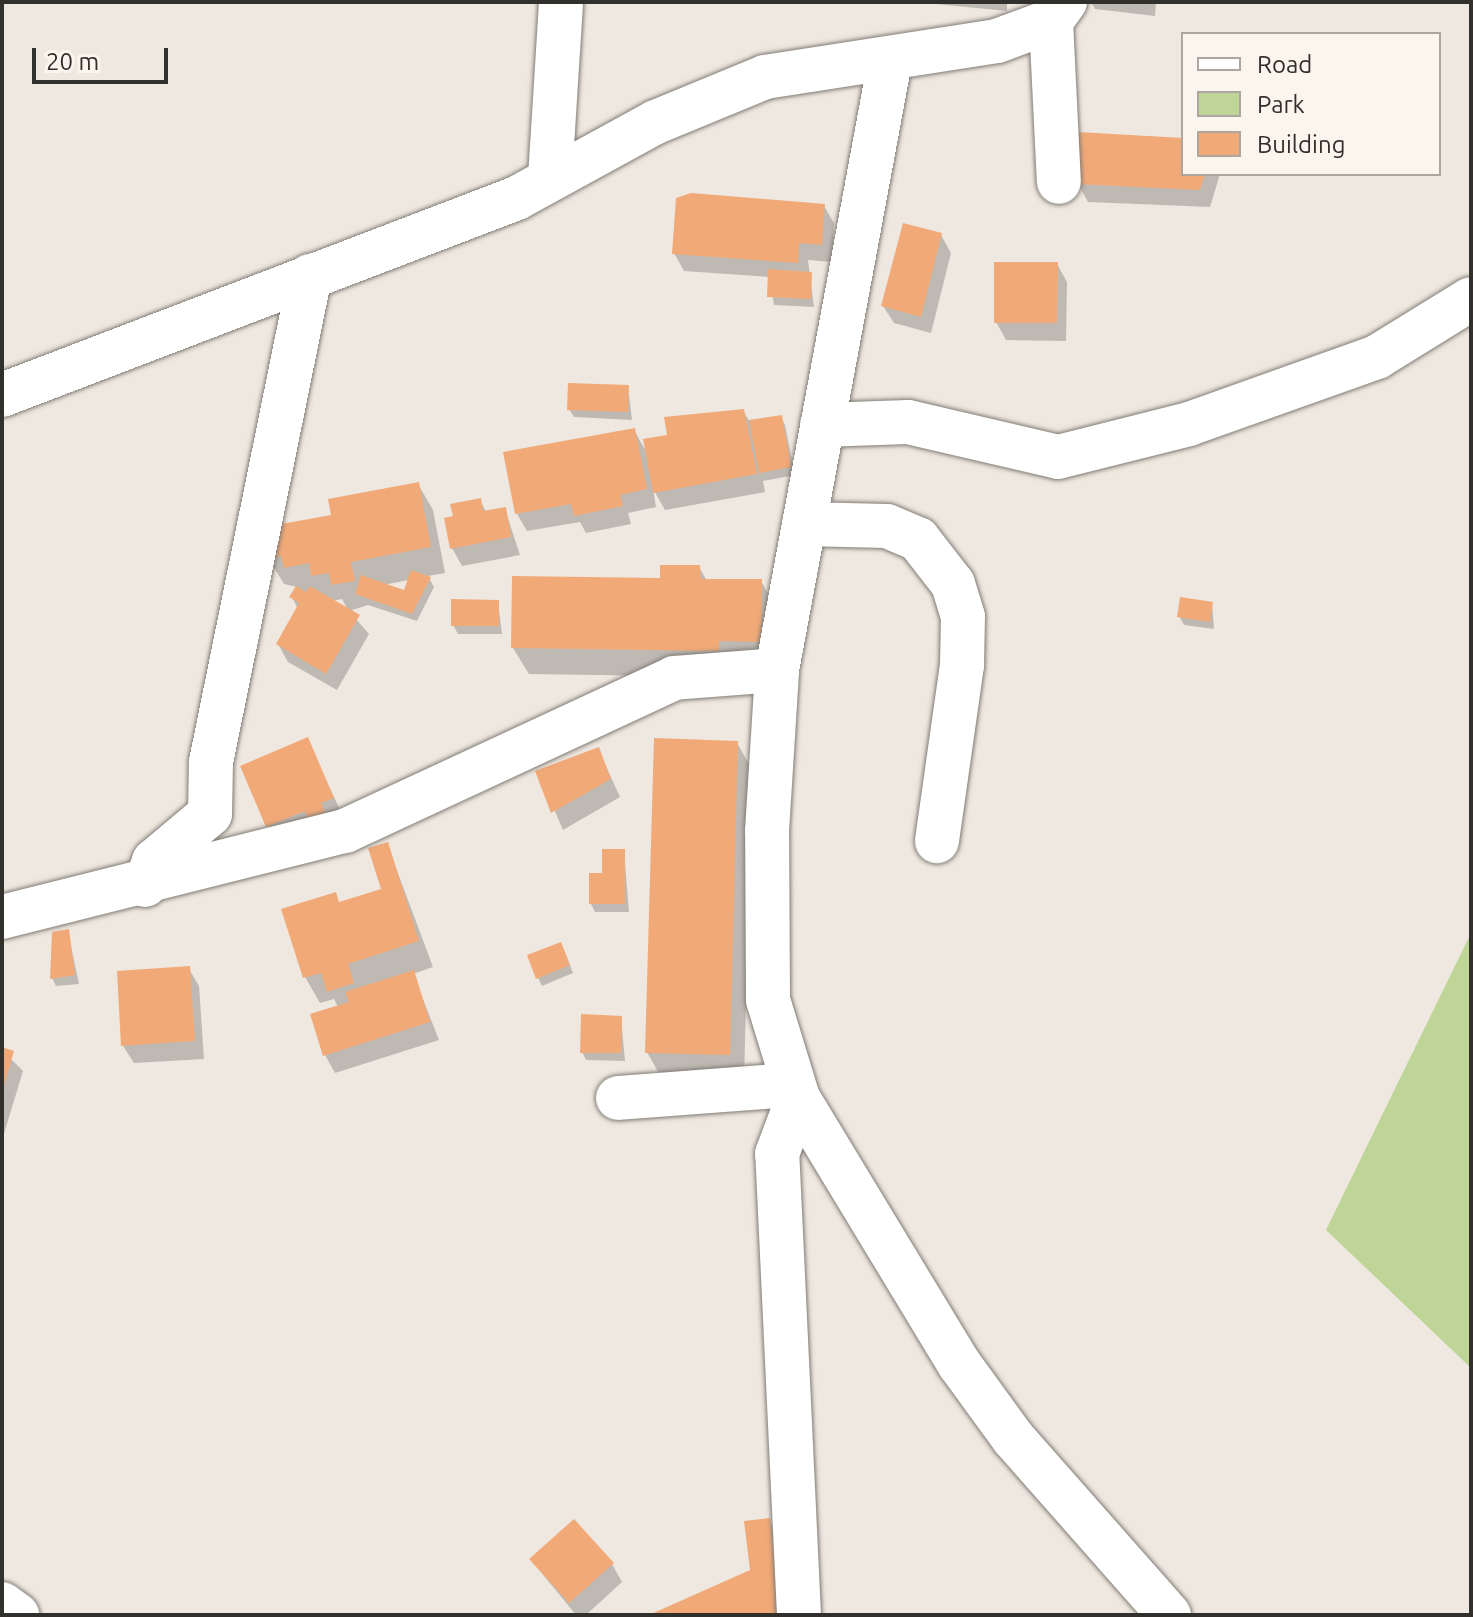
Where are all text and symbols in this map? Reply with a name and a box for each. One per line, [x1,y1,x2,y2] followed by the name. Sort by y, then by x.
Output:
[36,32,172,82] scale bar
[1181,32,1441,176] legend
[46,48,99,75] text: 20 m
[1257,51,1312,78] text: Road
[1257,91,1305,118] text: Park
[1257,131,1345,158] text: Building

